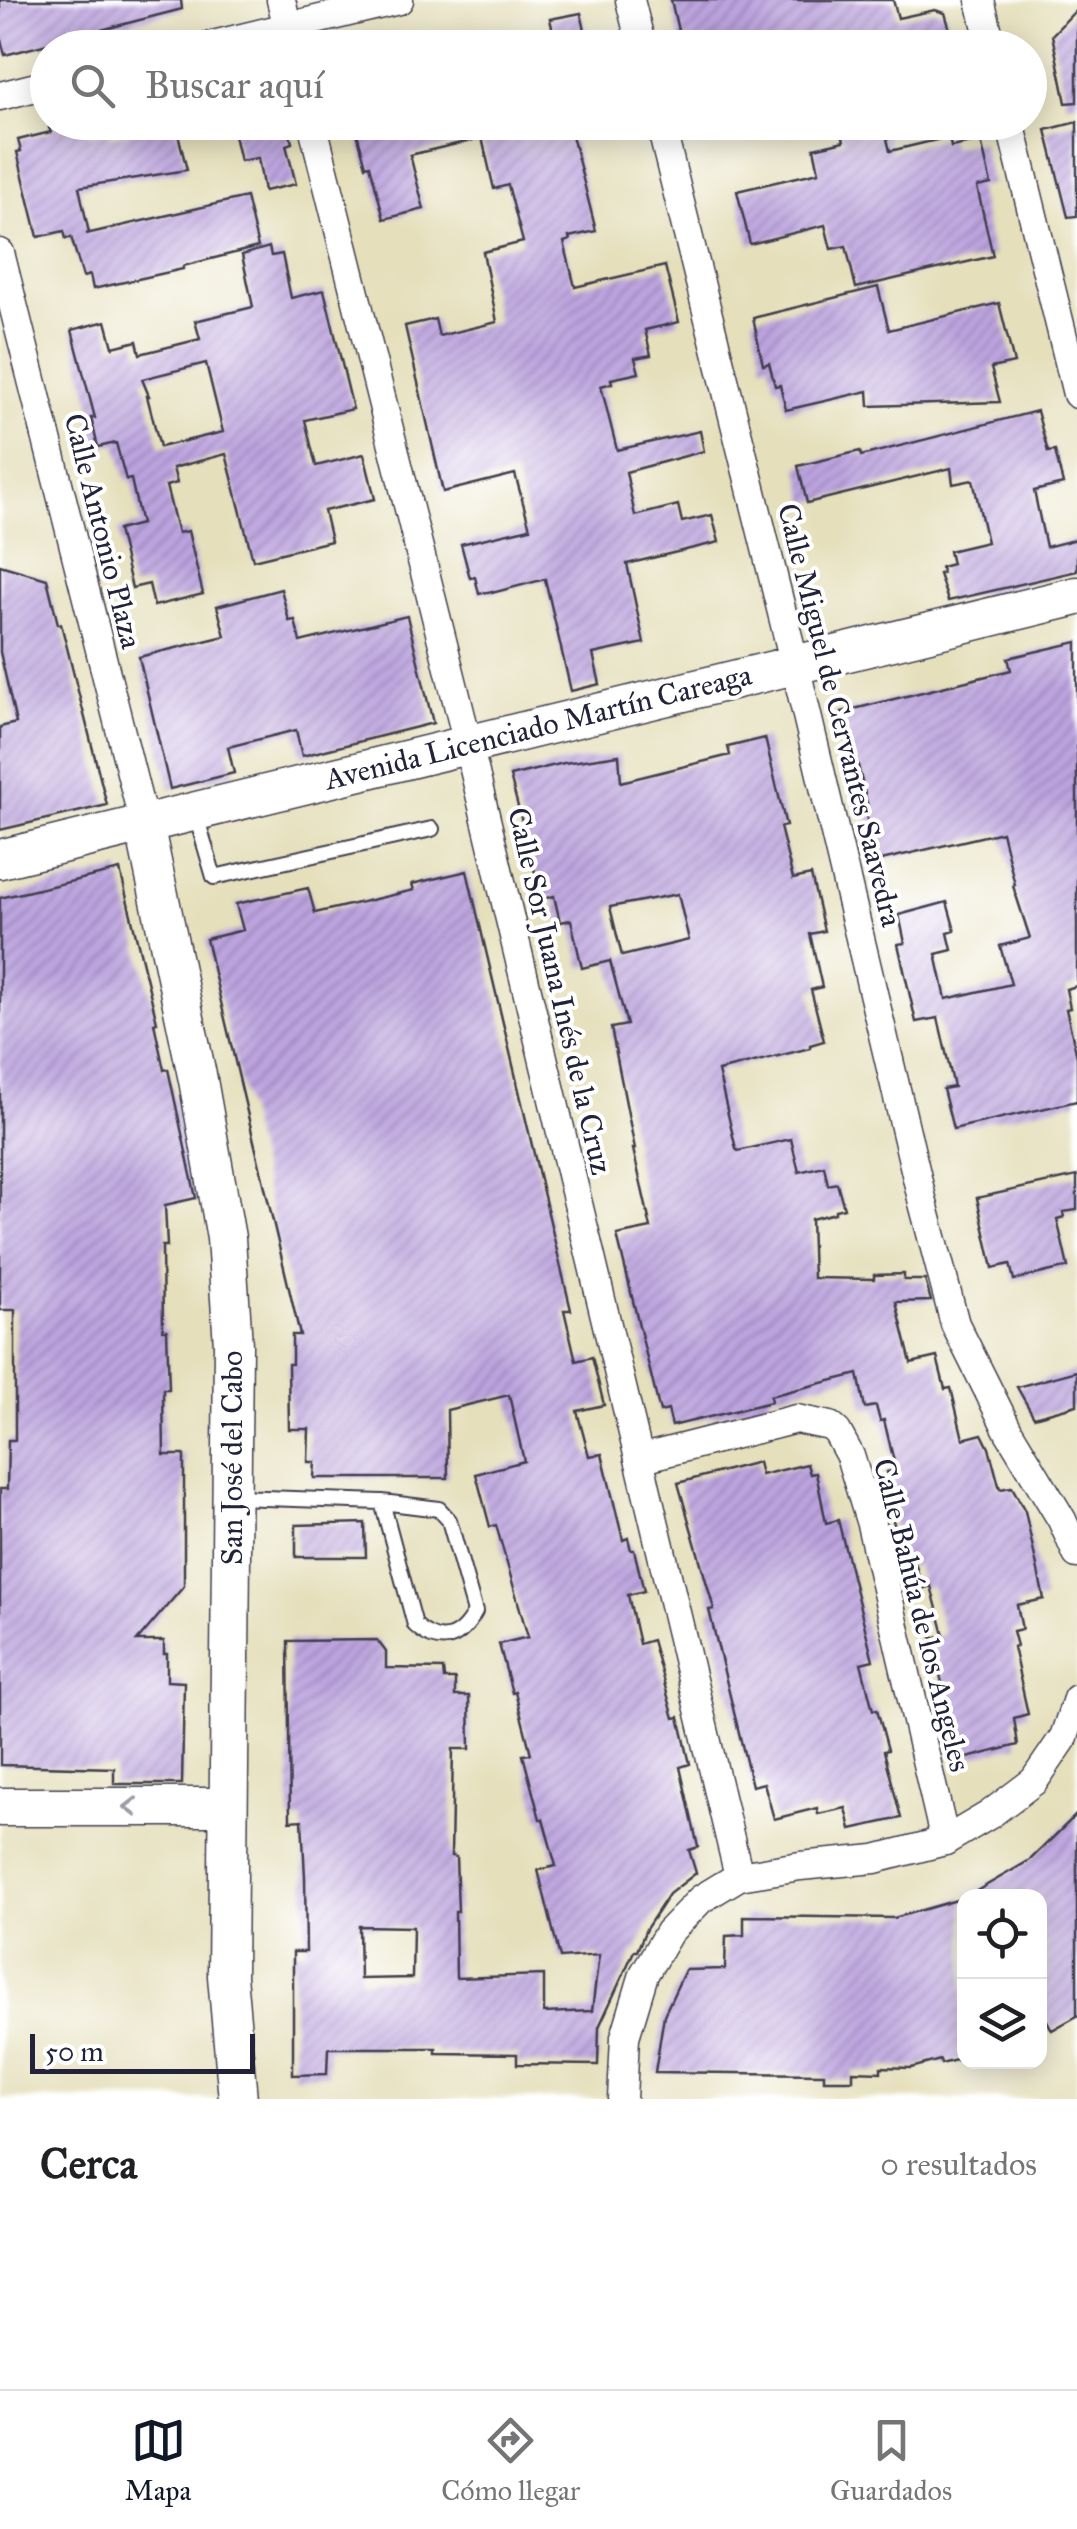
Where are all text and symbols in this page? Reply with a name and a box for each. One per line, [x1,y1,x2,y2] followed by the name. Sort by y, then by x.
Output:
[30,30,1047,140] search box
[65,58,120,113] icon: search
[145,62,324,108] text: Buscar aquí
[56,410,150,653] street label: Calle Antonio Plaza
[770,500,910,931] street label: Calle Miguel de Cervantes Saavedra
[319,656,755,798] street label: Avenida Licenciado Martín Careaga
[500,804,620,1178] street label: Calle Sor Juana Inés de la Cruz
[214,1351,250,1565] street label: San José del Cabo
[866,1455,978,1775] street label: Calle Bahúa de los Angeles
[122,1796,138,1818] one-way arrow
[957,1889,1047,2069] map controls
[957,1889,1047,1979] button: locate
[957,1979,1047,2069] button: layers
[30,2029,255,2074] scale bar
[45,2034,104,2069] text: 50 m
[40,2138,137,2190] text: Cerca
[880,2145,1037,2184] text: 0 resultados
[125,2413,191,2508] tab: Mapa
[441,2413,580,2508] tab: Cómo llegar
[830,2413,952,2508] tab: Guardados

